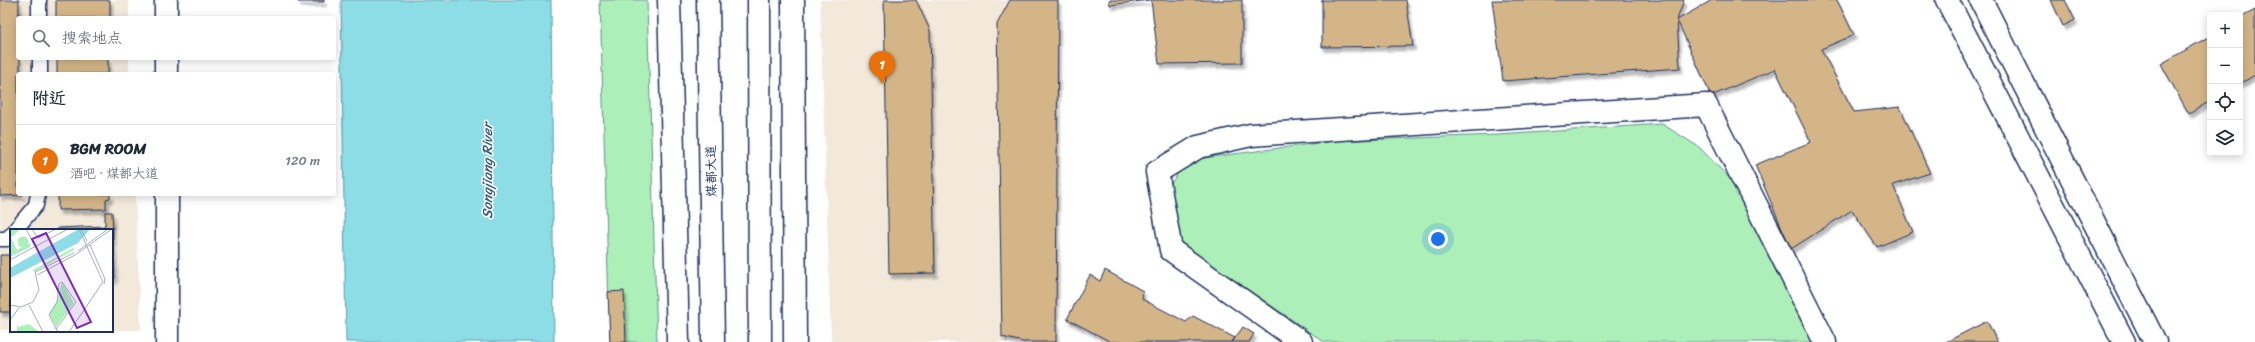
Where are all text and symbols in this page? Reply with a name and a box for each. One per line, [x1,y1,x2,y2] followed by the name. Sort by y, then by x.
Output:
[2207,12,2243,156] map controls
[2207,12,2243,48] button: +
[16,16,336,60] search box
[62,25,122,51] text: 搜索地点
[30,27,52,49] icon: search
[2207,48,2243,84] button: −
[869,51,895,84] pin: 1
[32,83,66,113] text: 附近
[2207,84,2243,120] button: locate
[475,120,500,219] water label: Songjiang River
[2207,120,2243,156] button: layers
[70,136,146,162] text: BGM ROOM
[699,145,723,197] street label: 煤都大道
[42,149,48,172] text: 1
[285,149,320,172] text: 120 m
[70,162,158,185] text: 酒吧 · 煤都大道
[10,229,113,332] inset map
[1428,229,1448,249] your location

